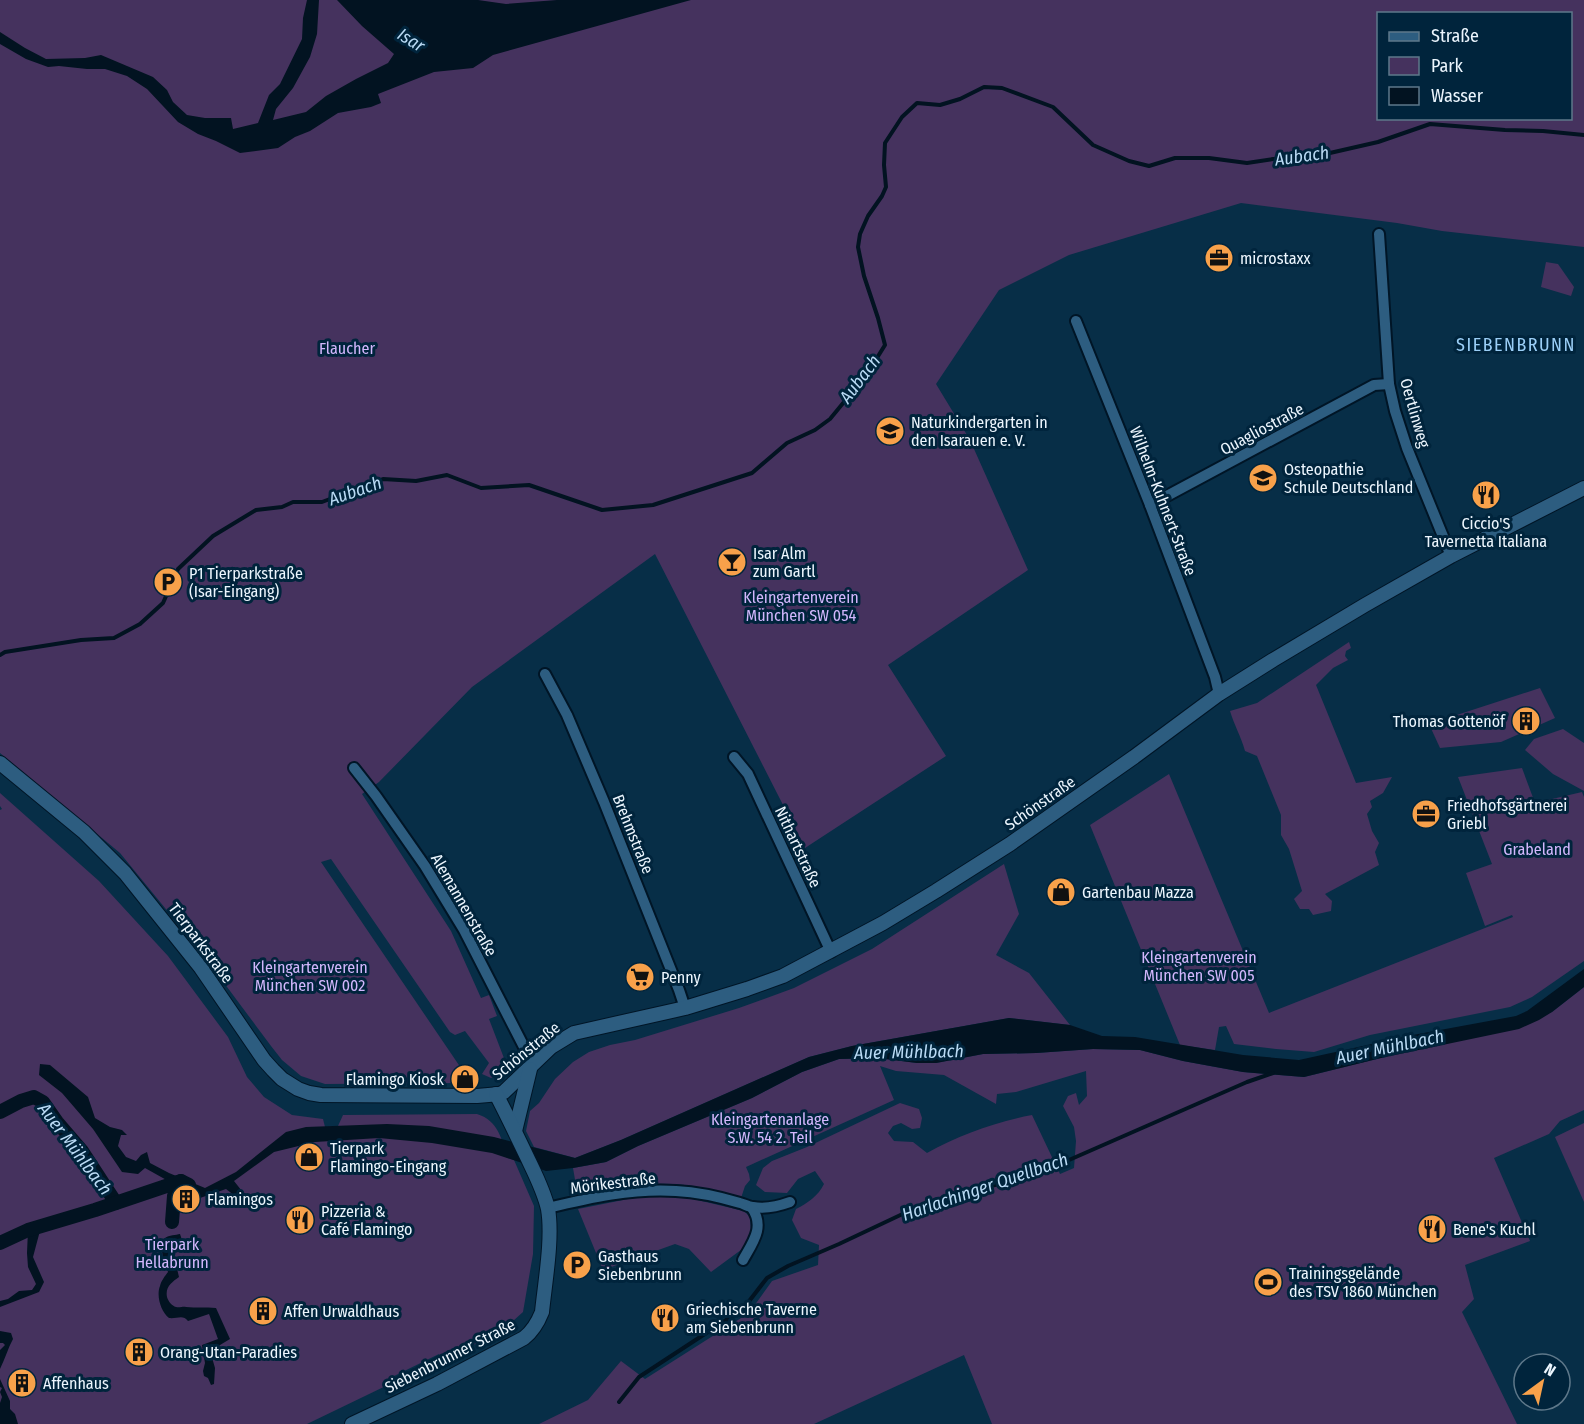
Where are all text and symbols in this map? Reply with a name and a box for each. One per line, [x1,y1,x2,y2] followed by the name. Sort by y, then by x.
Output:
[1377,12,1572,120] legend
[393,23,429,57] water label: Isar
[1431,25,1479,47] text: Straße
[1431,55,1464,77] text: Park
[1431,85,1484,107] text: Wasser
[1272,141,1331,171] water label: Aubach
[1203,242,1235,274] office icon: microstaxx
[1240,249,1311,268] place label: microstaxx
[1456,334,1576,356] district label: SIEBENBRUNN
[319,339,375,358] park label: Flaucher
[834,351,885,408] water label: Aubach
[1396,376,1434,450] street label: Oertlinweg
[1217,399,1307,459] street label: Quagliostraße
[911,413,1048,450] place label: Naturkindergarten in den Isarauen e. V.
[874,415,906,447] school or university icon: Naturkindergarten in den Isarauen e. V.
[1126,424,1200,578] street label: Wilhelm-Kuhnert-Straße
[1284,460,1413,497] place label: Osteopathie Schule Deutschland
[1247,462,1279,494] school or university icon: Osteopathie Schule Deutschland
[325,472,384,511] water label: Aubach
[1470,479,1502,511] restaurant icon: Ciccio'S Tavernetta Italiana
[1425,514,1547,551] place label: Ciccio'S Tavernetta Italiana
[753,544,816,581] place label: Isar Alm zum Gartl
[716,546,748,578] bar icon: Isar Alm zum Gartl
[189,564,303,601] place label: P1 Tierparkstraße (Isar-Eingang)
[152,566,184,598] parking icon: P1 Tierparkstraße (Isar-Eingang)
[743,588,859,625] park label: Kleingartenverein München SW 054
[1510,705,1542,737] building icon: Thomas Gottenöf
[1393,712,1506,731] place label: Thomas Gottenöf
[1001,772,1079,834] street label: Schönstraße
[608,792,658,877] street label: Brehmstraße
[1447,796,1567,833] place label: Friedhofsgärtnerei Griebl
[1410,798,1442,830] office icon: Friedhofsgärtnerei Griebl
[771,803,825,891] street label: Nithartstraße
[1503,840,1571,859] park label: Grabeland
[427,850,501,960] street label: Alemannenstraße
[1045,876,1077,908] shop icon: Gartenbau Mazza
[1082,883,1194,902] place label: Gartenbau Mazza
[165,899,237,987] street label: Tierparkstraße
[1141,948,1257,985] park label: Kleingartenverein München SW 005
[252,958,368,995] park label: Kleingartenverein München SW 002
[624,961,656,993] supermarket icon: Penny
[661,968,702,987] place label: Penny
[488,1018,564,1084] street label: Schönstraße
[1333,1025,1446,1069] water label: Auer Mühlbach
[853,1040,964,1064] water label: Auer Mühlbach
[449,1063,481,1095] shop icon: Flamingo Kiosk
[346,1070,445,1089] place label: Flamingo Kiosk
[33,1098,117,1199] water label: Auer Mühlbach
[711,1110,829,1147] park label: Kleingartenanlage S.W. 54 2. Teil
[330,1139,447,1176] place label: Tierpark Flamingo-Eingang
[293,1141,325,1173] shop icon: Tierpark Flamingo-Eingang
[899,1148,1071,1226] water label: Harlachinger Quellbach
[569,1168,657,1198] street label: Mörikestraße
[170,1183,202,1215] building icon: Flamingos
[207,1190,273,1209] place label: Flamingos
[321,1202,413,1239] place label: Pizzeria & Café Flamingo
[284,1204,316,1236] restaurant icon: Pizzeria & Café Flamingo
[1416,1213,1448,1245] restaurant icon: Bene's Kuchl
[1453,1220,1536,1239] place label: Bene's Kuchl
[135,1235,209,1272] park label: Tierpark Hellabrunn
[598,1247,682,1284] place label: Gasthaus Siebenbrunn
[561,1249,593,1281] parking icon: Gasthaus Siebenbrunn
[1289,1264,1437,1301] place label: Trainingsgelände des TSV 1860 München
[1252,1266,1284,1298] sports icon: Trainingsgelände des TSV 1860 München
[247,1295,279,1327] building icon: Affen Urwaldhaus
[686,1300,817,1337] place label: Griechische Taverne am Siebenbrunn
[284,1302,399,1321] place label: Affen Urwaldhaus
[649,1302,681,1334] restaurant icon: Griechische Taverne am Siebenbrunn
[382,1315,518,1397] street label: Siebenbrunner Straße
[123,1336,155,1368] building icon: Orang-Utan-Paradies
[160,1343,297,1362] place label: Orang-Utan-Paradies
[1512,1352,1572,1412] north arrow
[1541,1359,1559,1380] text: N
[6,1367,38,1399] building icon: Affenhaus
[43,1374,109,1393] place label: Affenhaus

